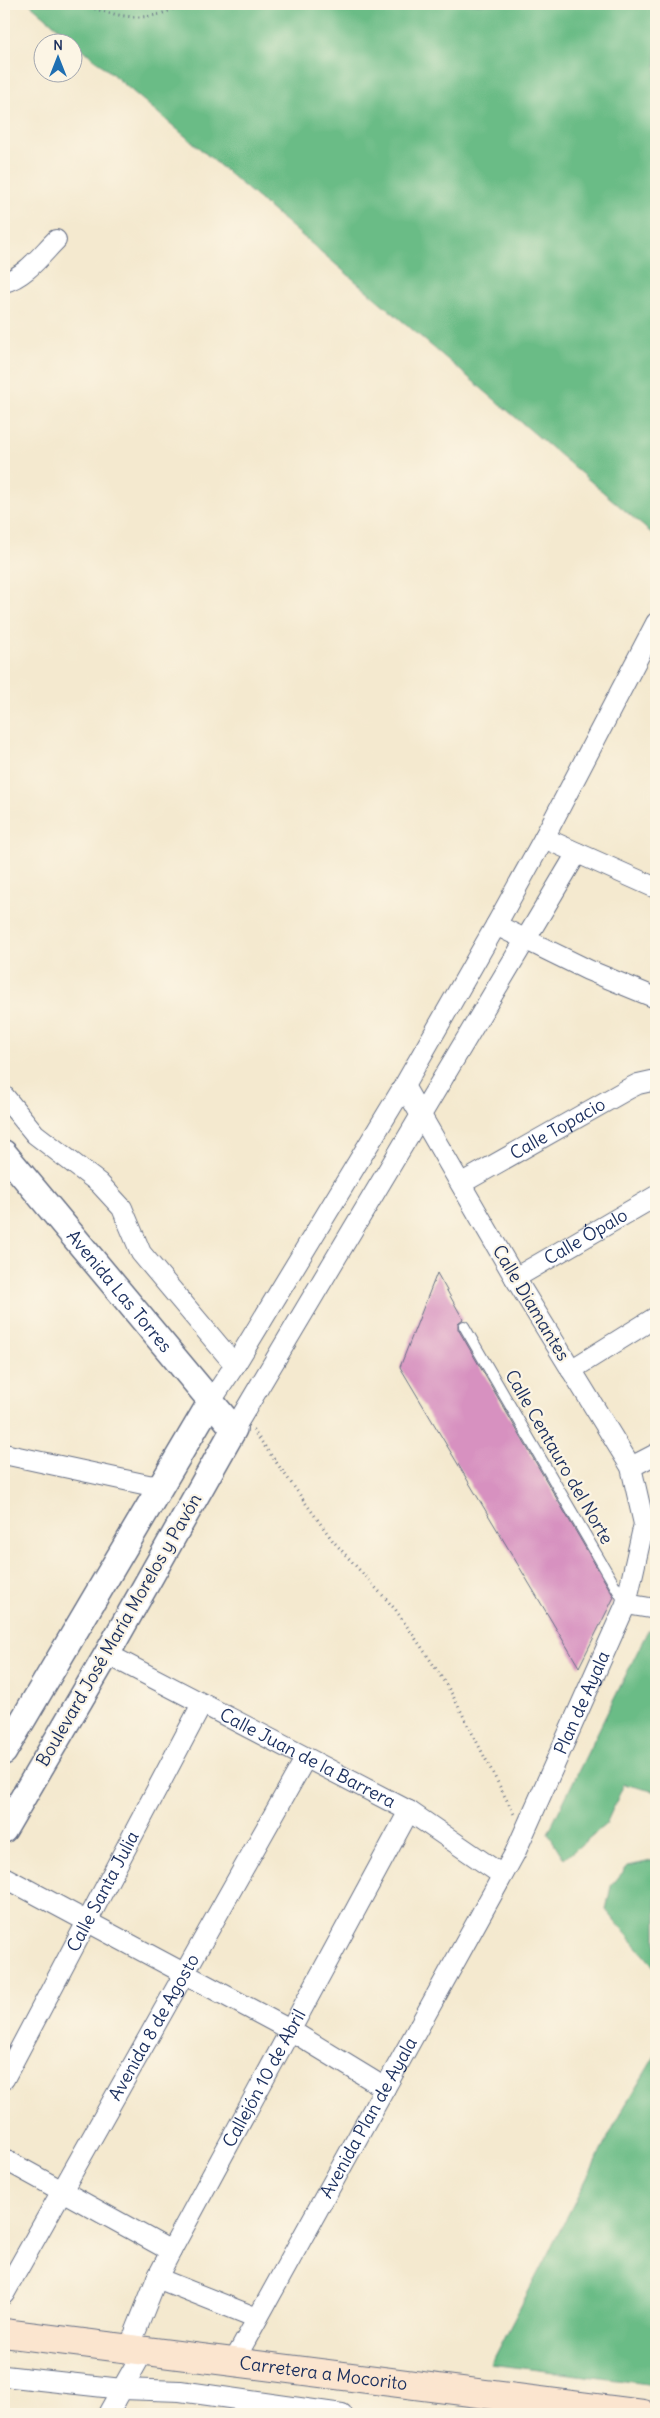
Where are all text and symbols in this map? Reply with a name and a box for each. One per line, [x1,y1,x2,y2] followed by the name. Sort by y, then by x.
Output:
[32,32,82,82] north arrow
[53,36,63,54] text: N
[506,1092,609,1165] street label: Calle Topacio
[540,1203,631,1270] street label: Calle Ópalo
[62,1225,177,1357] street label: Avenida Las Torres
[488,1241,575,1365] street label: Calle Diamantes
[500,1365,619,1548] street label: Calle Centauro del Norte
[31,1489,206,1770] street label: Boulevard José María Morelos y Pavón
[548,1647,615,1758] street label: Plan de Ayala
[216,1703,400,1813] street label: Calle Juan de la Barrera
[61,1827,144,1956] street label: Calle Santa Julia
[103,1950,204,2105] street label: Avenida 8 de Agosto
[217,2005,311,2151] street label: Callejón 10 de Abril
[314,2033,422,2202] street label: Avenida Plan de Ayala
[238,2351,409,2395] street label: Carretera a Mocorito

